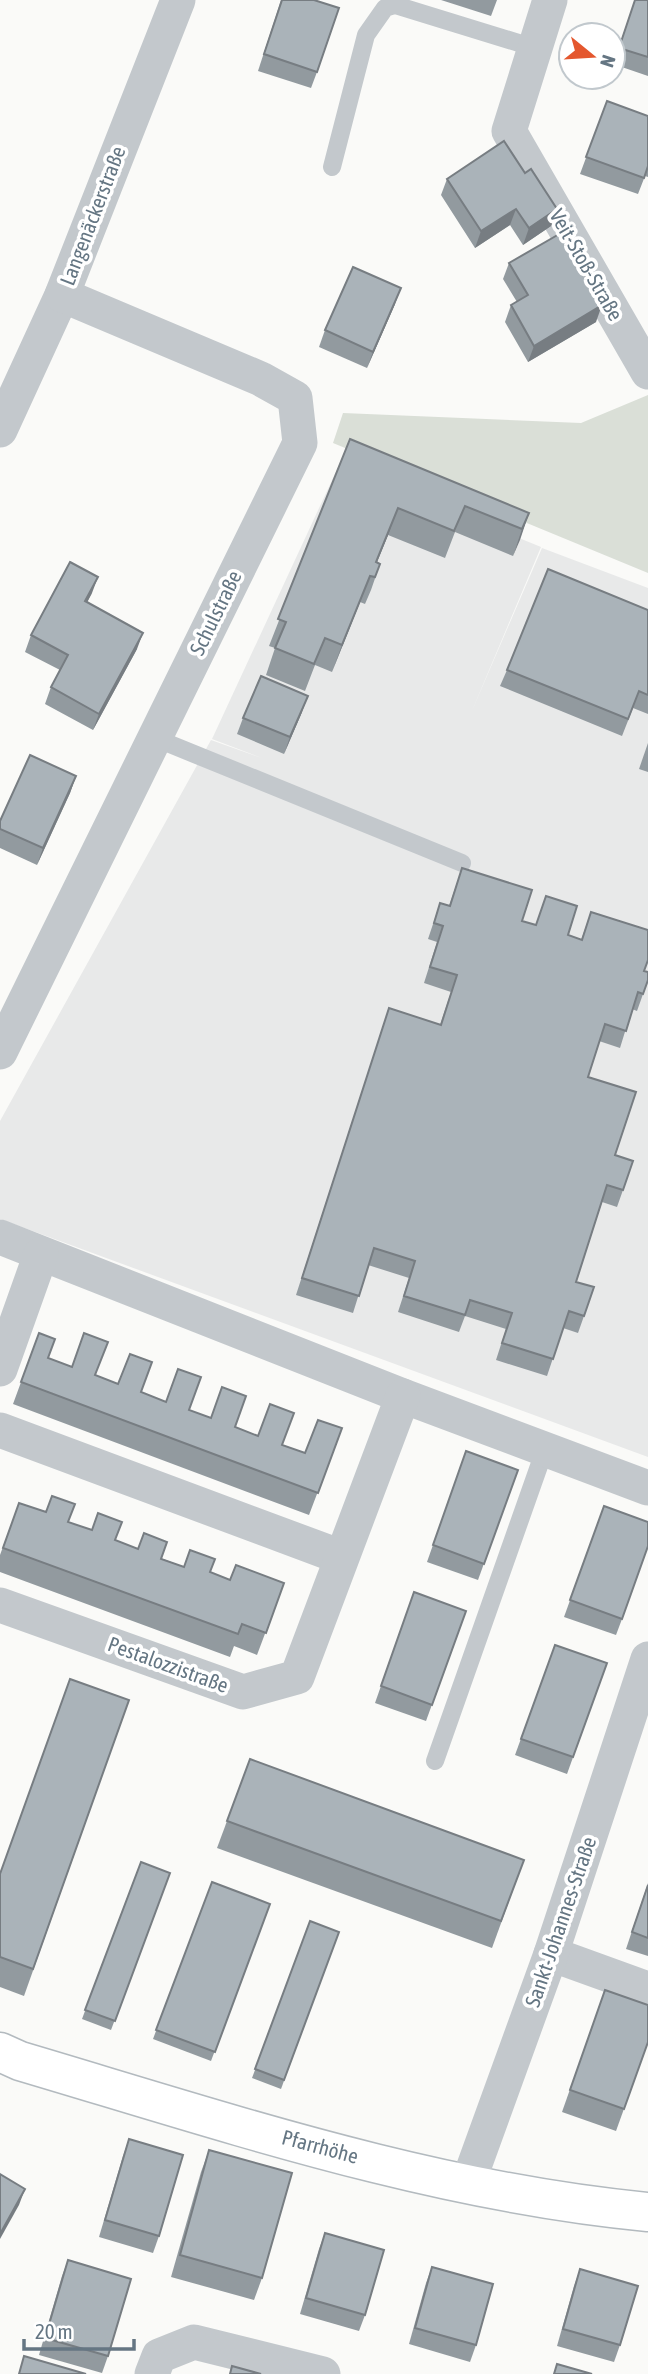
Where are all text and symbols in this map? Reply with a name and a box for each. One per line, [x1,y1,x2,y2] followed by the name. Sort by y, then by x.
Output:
[557,21,627,91] north arrow
[596,53,620,70] text: N
[55,143,130,289] street label: Langenäckerstraße
[545,204,628,325] street label: Veit-Stoß-Straße
[184,566,246,659] street label: Schulstraße
[105,1631,232,1697] street label: Pestalozzistraße
[520,1834,600,2010] street label: Sankt-Johannes-Straße
[279,2124,361,2168] street label: Pfarrhöhe
[24,2308,135,2352] scale bar
[35,2319,73,2343] text: 20 m

